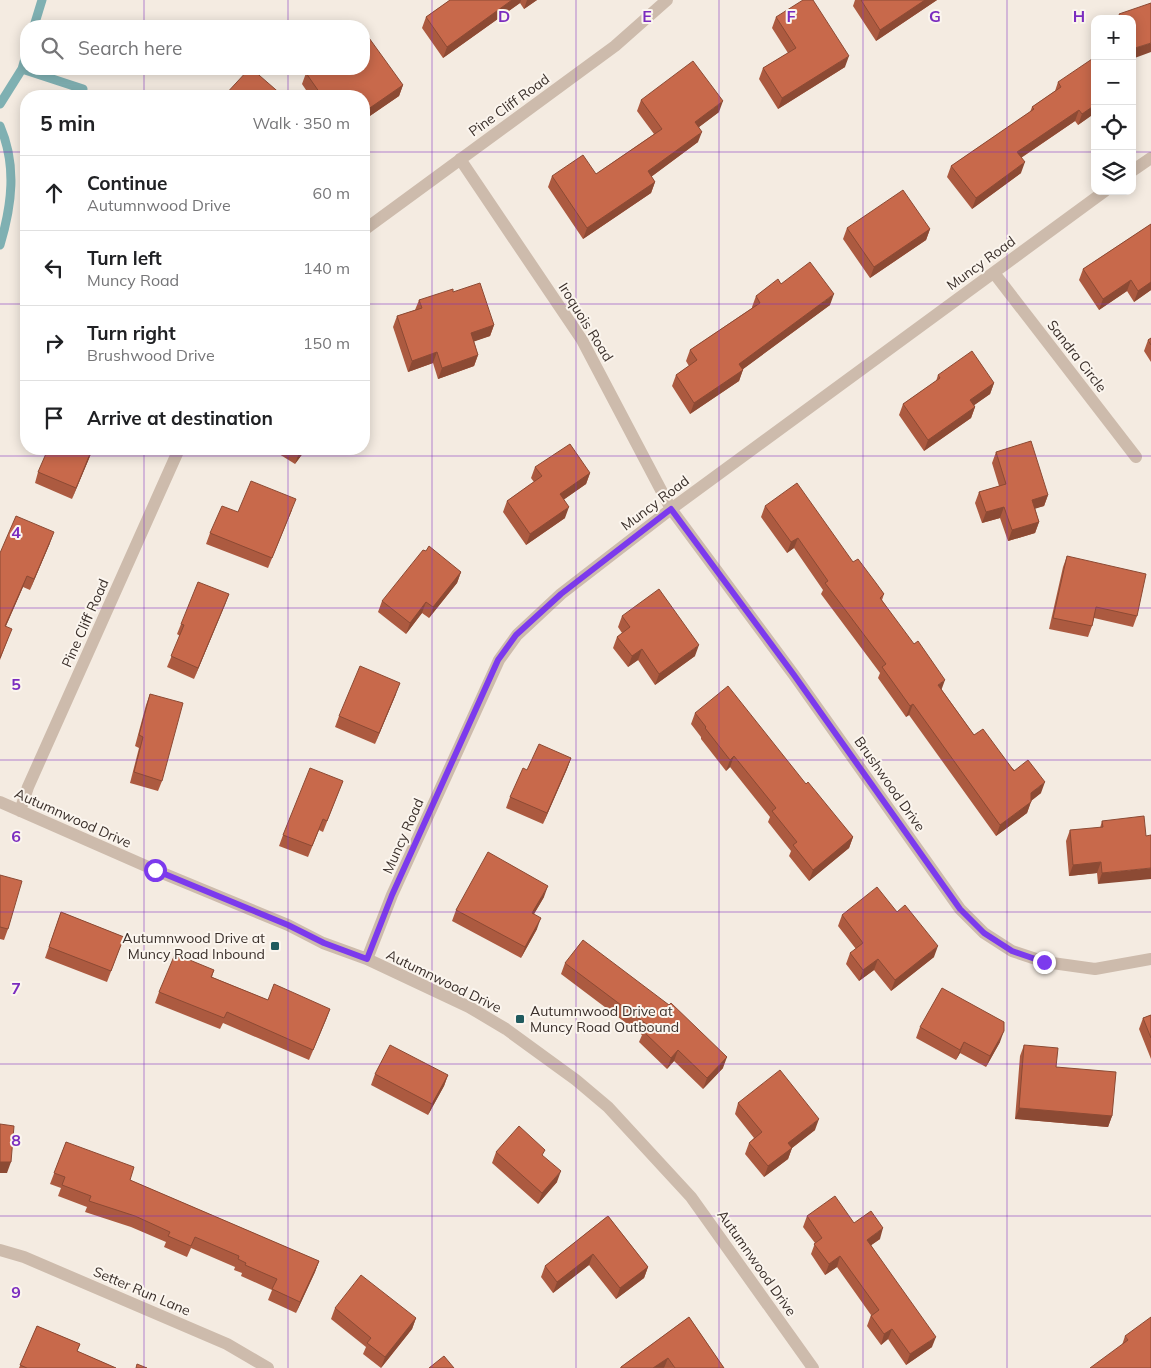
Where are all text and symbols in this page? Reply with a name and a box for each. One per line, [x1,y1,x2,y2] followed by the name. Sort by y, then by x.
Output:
[498,6,510,26] text: D
[642,6,652,26] text: E
[786,6,796,26] text: F
[929,6,941,26] text: G
[1073,6,1085,26] text: H
[1091,15,1136,195] map controls
[1091,15,1136,60] button: +
[20,20,370,75] search box
[38,34,66,62] icon: search
[78,36,182,60] text: Search here
[1091,60,1136,105] button: −
[465,70,553,140] street label: Pine Cliff Road
[1091,105,1136,150] button: locate
[40,110,95,136] text: 5 min
[252,113,350,133] text: Walk · 350 m
[1091,150,1136,195] button: layers
[87,171,167,195] text: Continue
[40,179,68,207] icon: ahead
[313,183,350,203] text: 60 m
[87,195,231,215] text: Autumnwood Drive
[943,232,1019,294] street label: Muncy Road
[87,246,162,270] text: Turn left
[40,254,68,282] icon: left
[303,258,350,278] text: 140 m
[87,270,179,290] text: Muncy Road
[555,279,617,365] street label: Iroquois Road
[1043,316,1111,396] street label: Sandra Circle
[87,321,176,345] text: Turn right
[40,329,68,357] icon: right
[303,333,350,353] text: 150 m
[87,345,215,365] text: Brushwood Drive
[40,404,68,432] icon: arrive
[87,406,273,430] text: Arrive at destination
[617,472,693,534] street label: Muncy Road
[11,522,21,542] text: 4
[57,576,113,670] street label: Pine Cliff Road
[11,674,21,694] text: 5
[851,733,929,835] street label: Brushwood Drive
[12,784,134,852] street label: Autumnwood Drive
[378,795,428,877] street label: Muncy Road
[11,826,21,846] text: 6
[144,859,167,882] route start
[122,929,265,963] place label: Autumnwood Drive at Muncy Road Inbound
[269,940,281,952] marker: Autumnwood Drive at Muncy Road Inbound
[384,945,504,1017] street label: Autumnwood Drive
[1033,951,1056,974] route end
[11,978,21,998] text: 7
[530,1002,679,1036] place label: Autumnwood Drive at Muncy Road Outbound
[514,1013,526,1025] marker: Autumnwood Drive at Muncy Road Outbound
[11,1130,21,1150] text: 8
[714,1206,800,1320] street label: Autumnwood Drive
[91,1262,193,1320] street label: Setter Run Lane
[11,1282,21,1302] text: 9

